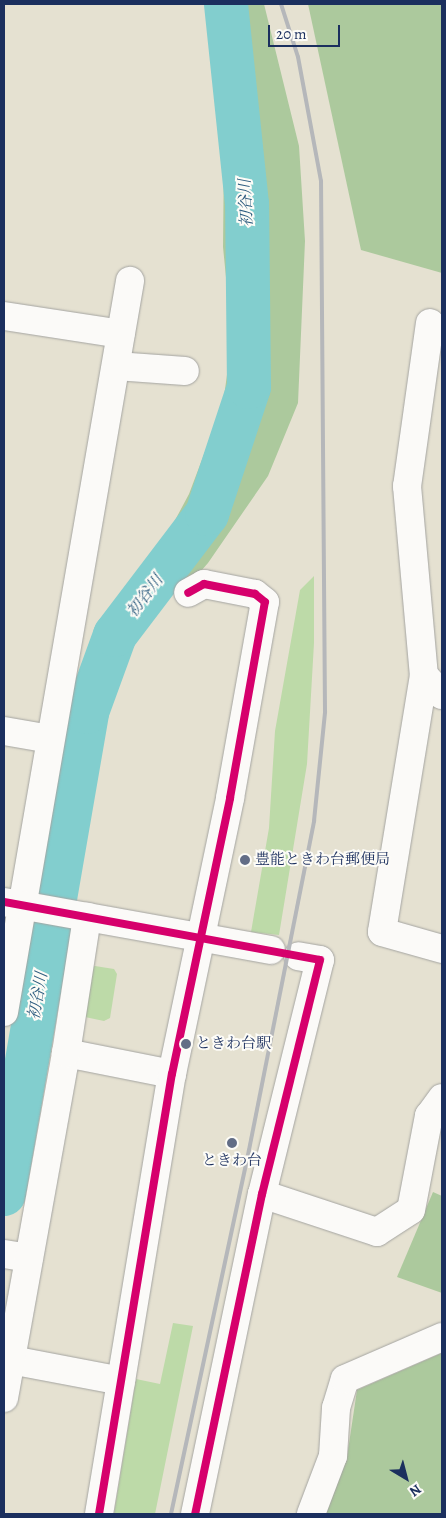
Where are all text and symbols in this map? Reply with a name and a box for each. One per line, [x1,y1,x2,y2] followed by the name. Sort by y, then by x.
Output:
[271,15,344,47] scale bar
[276,24,307,44] text: 20 m
[235,179,257,227] water label: 初谷川
[123,571,167,621] water label: 初谷川
[255,851,390,869] place label: 豊能ときわ台郵便局
[239,854,251,866] marker: 豊能ときわ台郵便局
[24,971,52,1021] water label: 初谷川
[196,1035,271,1053] place label: ときわ台駅
[180,1038,192,1050] marker: ときわ台駅
[225,1136,239,1150] marker: ときわ台
[202,1152,262,1170] place label: ときわ台
[381,1453,431,1503] north arrow
[406,1480,425,1501] text: N

